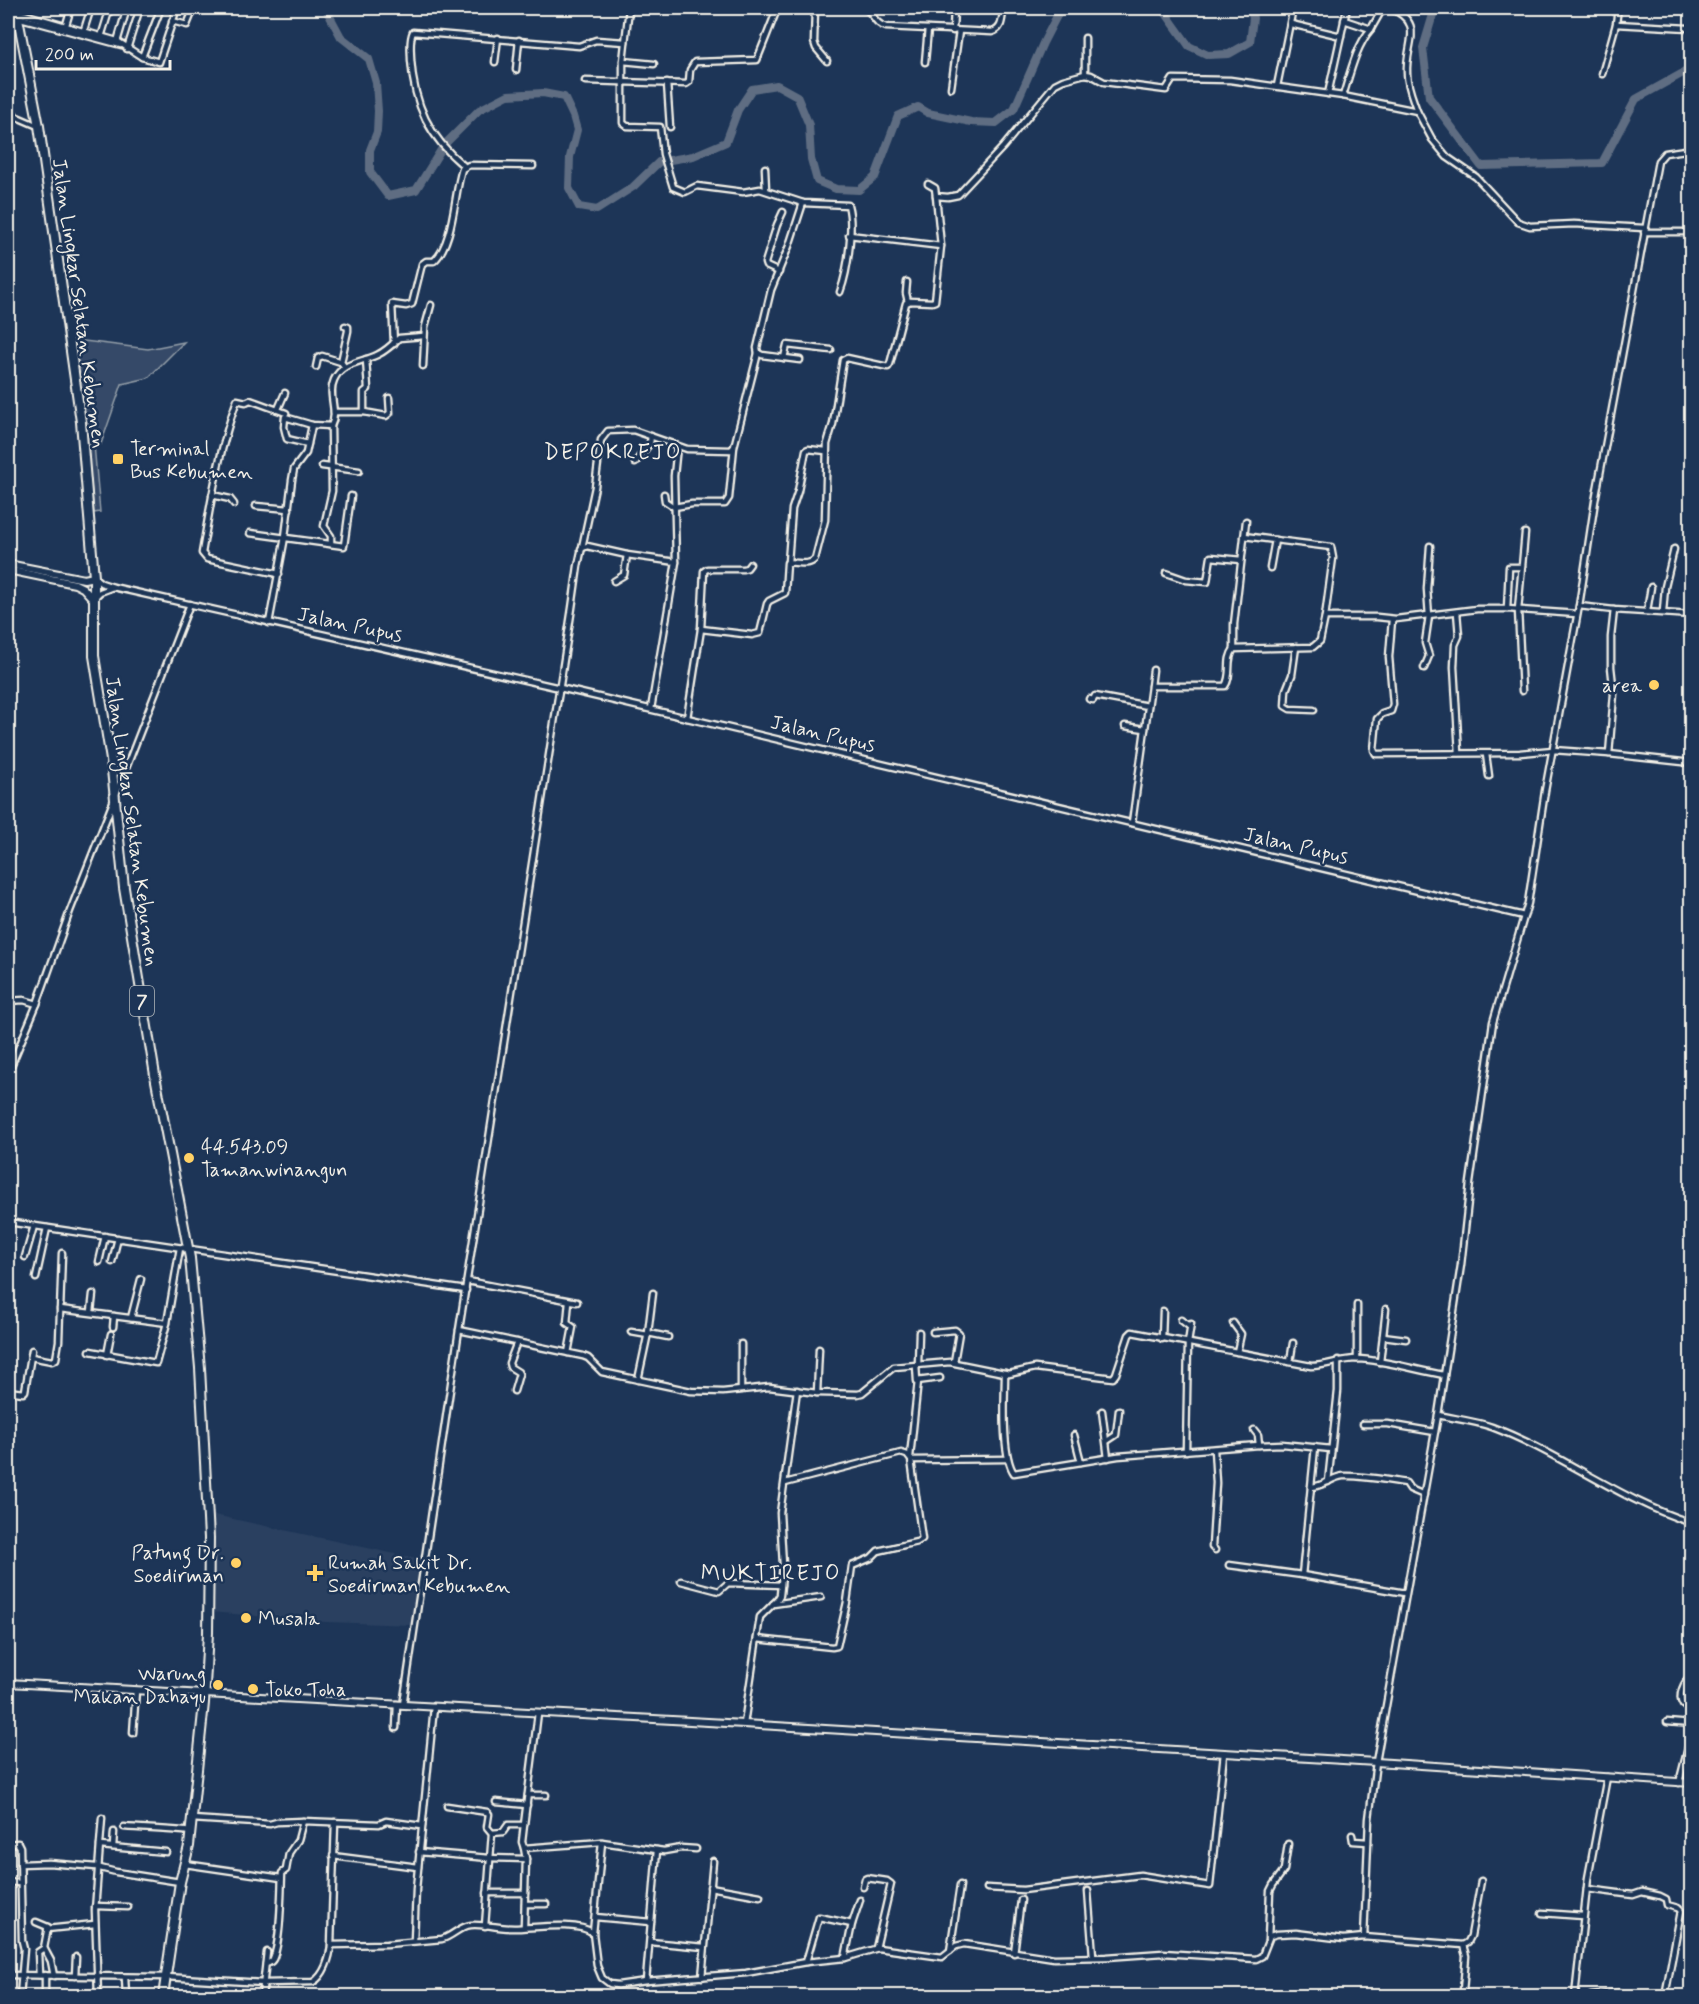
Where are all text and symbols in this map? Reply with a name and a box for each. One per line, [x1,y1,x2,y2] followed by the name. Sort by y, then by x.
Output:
[36,33,170,71] scale bar
[45,43,94,67] text: 200 m
[44,157,112,450] street label: Jalan Lingkar Selatan Kebumen
[130,436,253,486] place label: Terminal Bus Kebumen
[544,439,682,467] district label: DEPOKREJO
[111,452,125,466] marker: Terminal Bus Kebumen
[295,601,405,650] street label: Jalan Pupus
[1602,673,1643,700] place label: area
[97,675,165,968] street label: Jalan Lingkar Selatan Kebumen
[1647,678,1661,692] marker: area
[768,709,878,760] street label: Jalan Pupus
[1241,821,1351,872] street label: Jalan Pupus
[130,986,154,1016] road number: 7
[201,1134,347,1184] place label: 44.543.09 Tamanwinangun
[182,1151,196,1165] marker: 44.543.09 Tamanwinangun
[132,1540,224,1590] place label: Patung Dr. Soedirman
[328,1550,511,1600] place label: Rumah Sakit Dr. Soedirman Kebumen
[229,1556,243,1570] marker: Patung Dr. Soedirman
[701,1560,841,1588] district label: MUKTIREJO
[306,1564,324,1582] marker: Rumah Sakit Dr. Soedirman Kebumen
[258,1606,321,1633] place label: Musala
[239,1611,253,1625] marker: Musala
[73,1661,206,1711] place label: Warung Makan Dahayu
[265,1677,346,1704] place label: Toko Toha
[211,1678,225,1692] marker: Warung Makan Dahayu
[246,1682,260,1696] marker: Toko Toha

